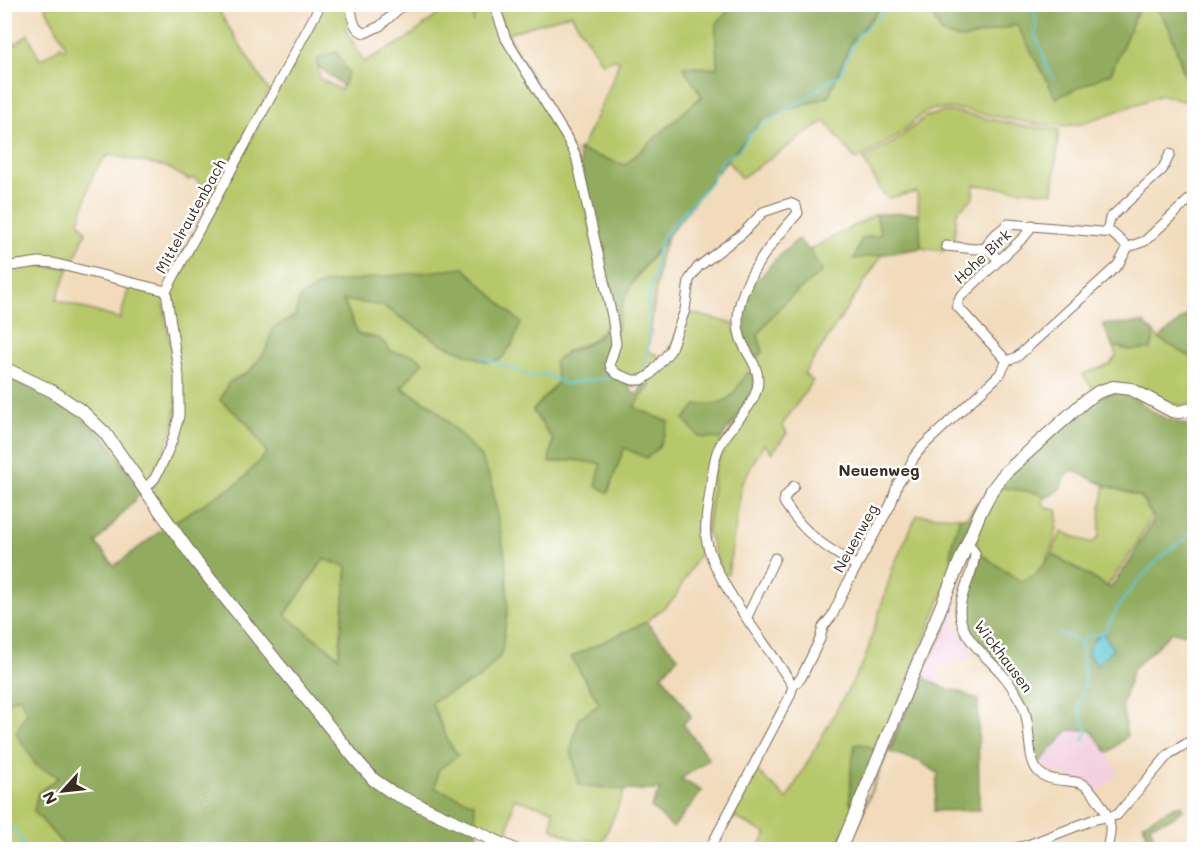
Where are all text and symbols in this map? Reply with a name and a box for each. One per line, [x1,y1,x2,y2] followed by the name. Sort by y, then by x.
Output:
[150,155,230,277] street label: Mittelrautenbach
[949,224,1015,288] street label: Hohe Birk
[839,459,919,480] district label: Neuenweg
[828,500,882,576] street label: Neuenweg
[970,616,1038,696] street label: Wickhausen
[33,761,93,821] north arrow
[37,788,61,808] text: N

